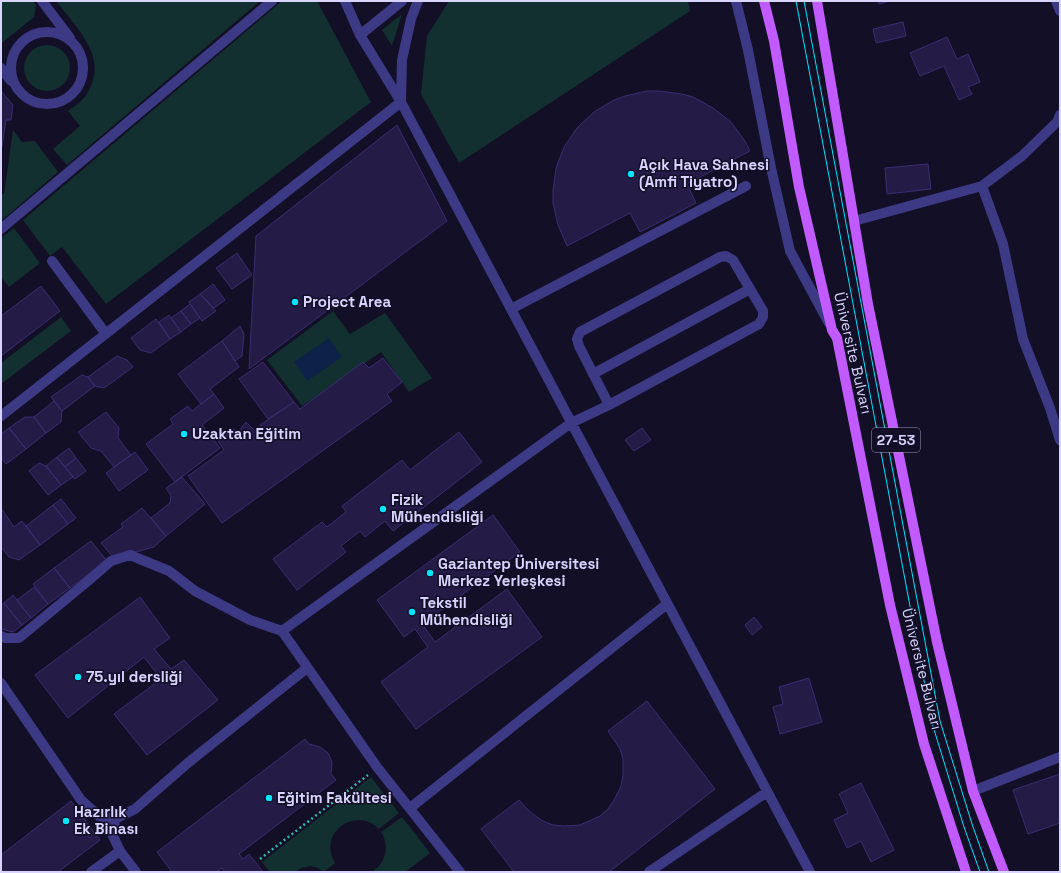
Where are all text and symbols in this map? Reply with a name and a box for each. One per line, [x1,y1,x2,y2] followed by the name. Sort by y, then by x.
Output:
[639,155,769,191] place label: Açık Hava Sahnesi (Amfi Tiyatro)
[626,169,636,179] marker: Açık Hava Sahnesi (Amfi Tiyatro)
[830,290,877,416] street label: Üniversite Bulvarı
[303,292,391,311] place label: Project Area
[290,297,300,307] marker: Project Area
[192,424,301,443] place label: Uzaktan Eğitim
[872,428,920,452] road number: 27-53
[179,429,189,439] marker: Uzaktan Eğitim
[391,490,484,526] place label: Fizik Mühendisliği
[378,504,388,514] marker: Fizik Mühendisliği
[438,554,599,590] place label: Gaziantep Üniversitesi Merkez Yerleşkesi
[425,568,435,578] marker: Gaziantep Üniversitesi Merkez Yerleşkesi
[420,593,513,629] place label: Tekstil Mühendisliği
[898,606,947,732] street label: Üniversite Bulvarı
[407,607,417,617] marker: Tekstil Mühendisliği
[86,667,182,686] place label: 75.yıl dersliği
[73,672,83,682] marker: 75.yıl dersliği
[277,788,392,807] place label: Eğitim Fakültesi
[264,793,274,803] marker: Eğitim Fakültesi
[74,802,138,838] place label: Hazırlık Ek Binası
[61,816,71,826] marker: Hazırlık Ek Binası

